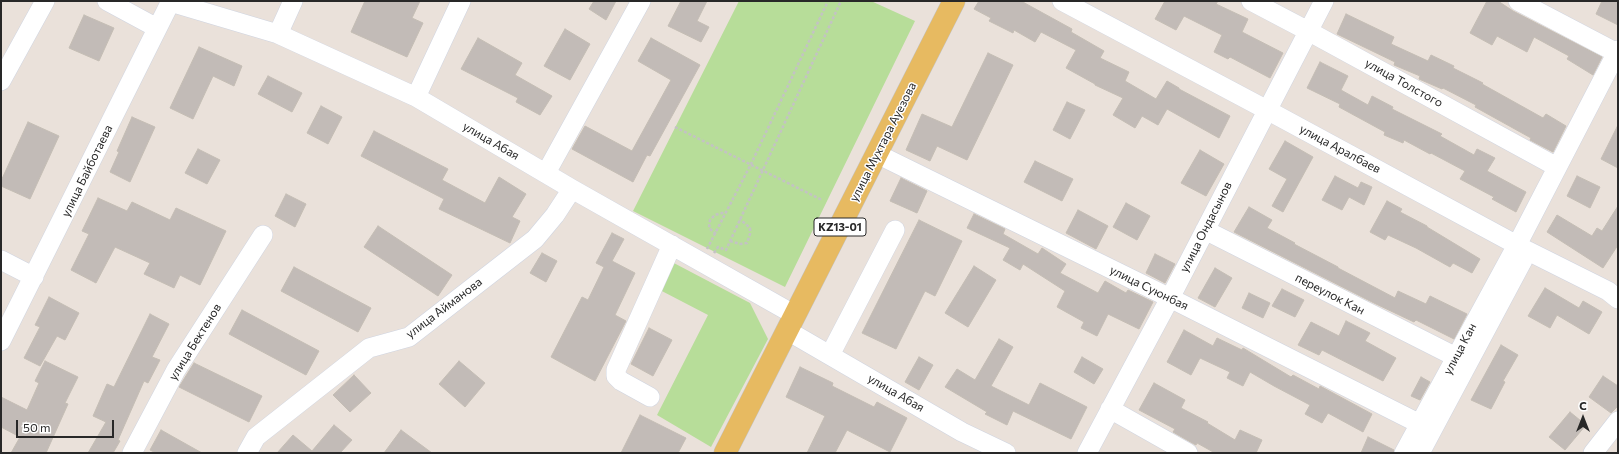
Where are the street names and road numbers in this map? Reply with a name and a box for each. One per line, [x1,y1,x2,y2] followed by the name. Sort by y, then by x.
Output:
[1363,56,1445,110] street label: улица Толстого
[847,80,919,204] street label: улица Мухтара Ауезова
[460,119,522,163] street label: улица Абая
[58,122,116,220] street label: улица Байботаева
[1297,122,1383,176] street label: улица Аралбаев
[1177,179,1235,275] street label: улица Ондасынов
[814,218,866,236] road number: KZ13-01
[1107,263,1191,313] street label: улица Суюнбая
[1293,270,1367,318] street label: переулок Кан
[403,275,485,341] street label: улица Айманова
[166,301,224,383] street label: улица Бектенов
[1440,321,1480,377] street label: улица Кан
[865,371,927,415] street label: улица Абая

